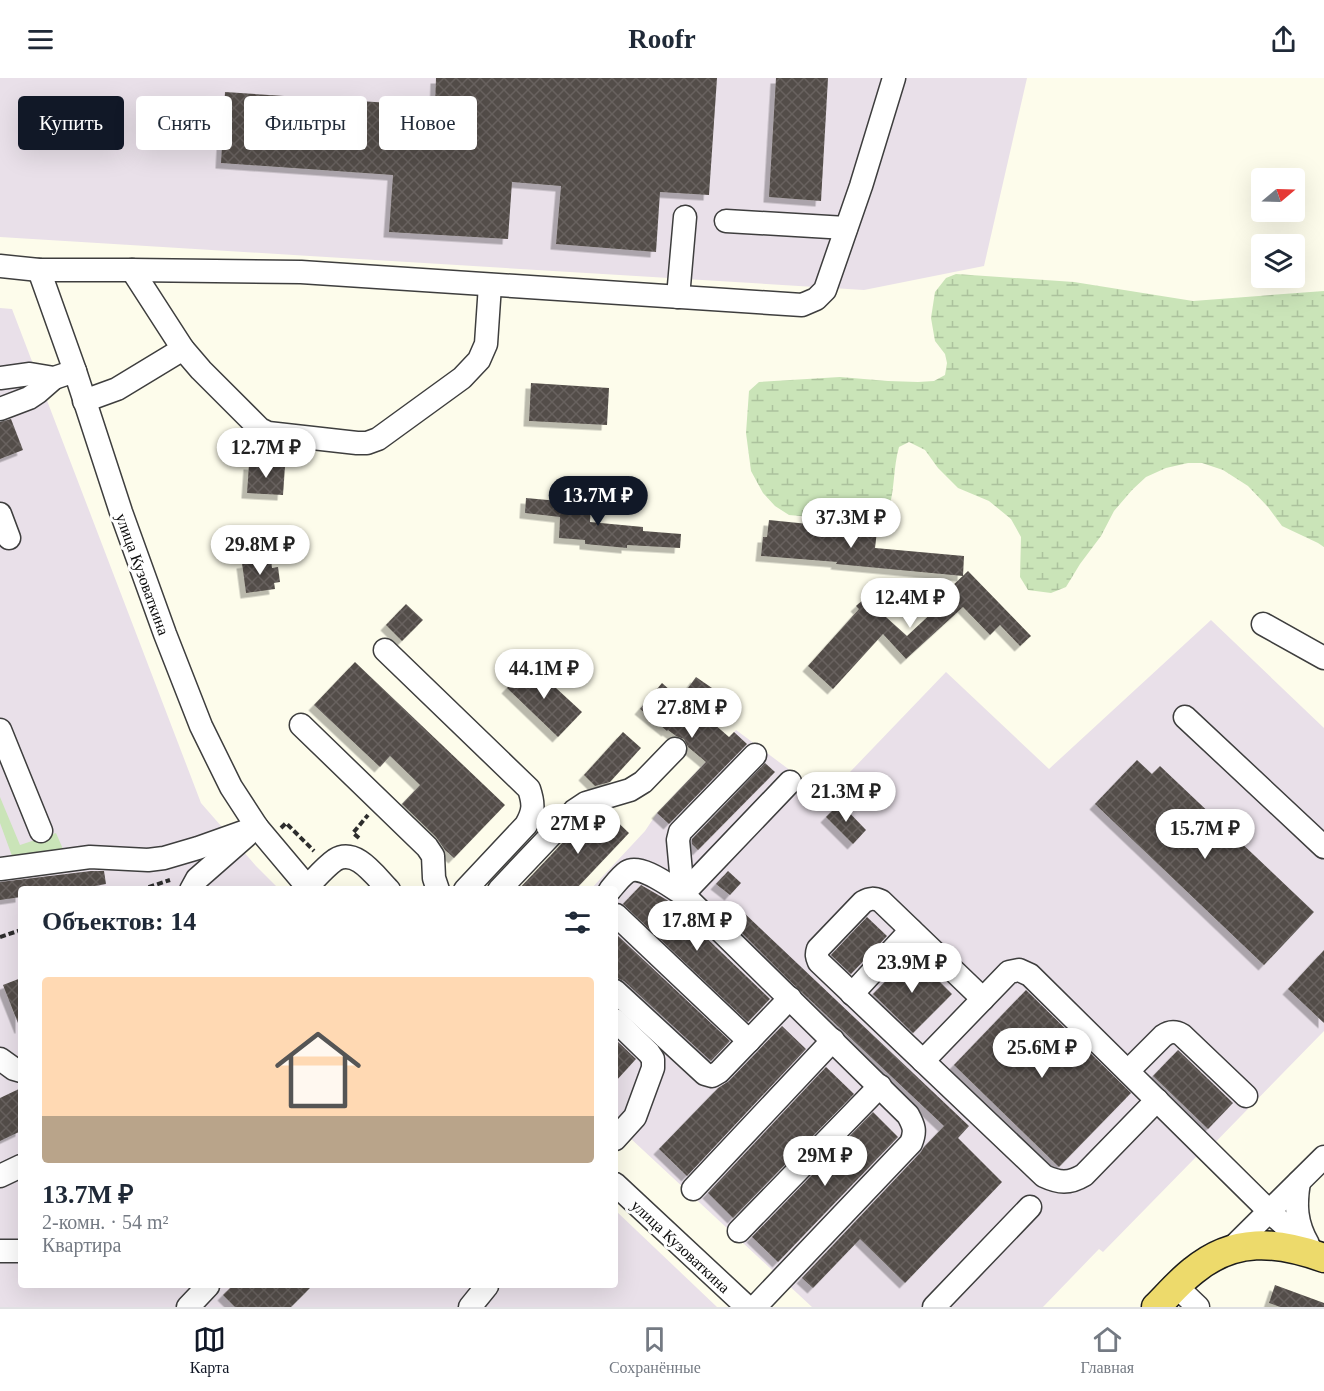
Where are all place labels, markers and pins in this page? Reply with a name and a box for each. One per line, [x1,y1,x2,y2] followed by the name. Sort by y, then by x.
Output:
[211,428,321,479] pin: 12.7M ₽
[543,476,653,527] pin: 13.7M ₽
[796,498,906,549] pin: 37.3M ₽
[205,525,315,576] pin: 29.8M ₽
[855,578,965,629] pin: 12.4M ₽
[489,649,599,700] pin: 44.1M ₽
[637,688,747,739] pin: 27.8M ₽
[791,772,901,823] pin: 21.3M ₽
[536,804,620,855] pin: 27M ₽
[1150,809,1260,860] pin: 15.7M ₽
[642,901,752,952] pin: 17.8M ₽
[857,943,967,994] pin: 23.9M ₽
[987,1028,1097,1079] pin: 25.6M ₽
[783,1136,867,1187] pin: 29M ₽

